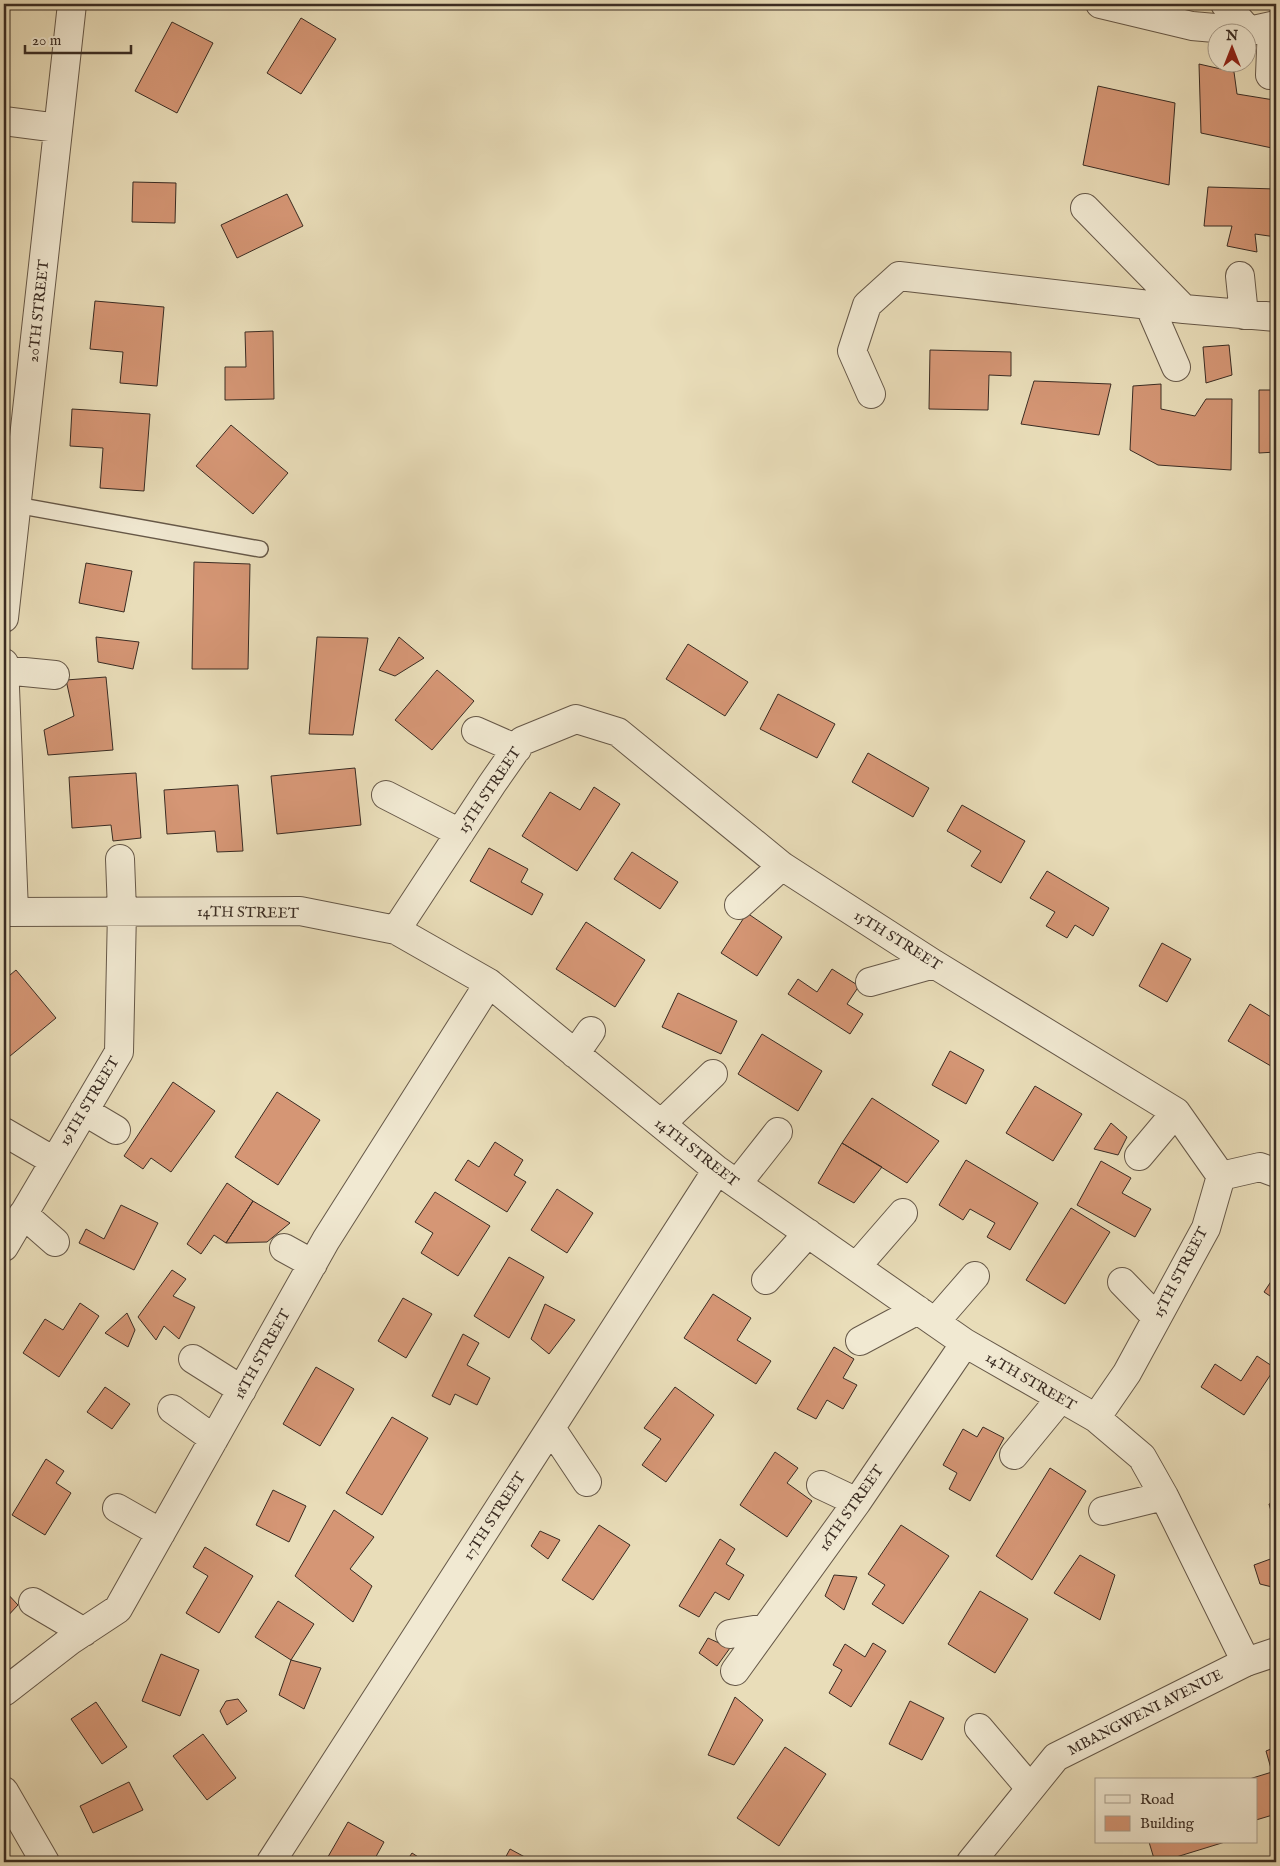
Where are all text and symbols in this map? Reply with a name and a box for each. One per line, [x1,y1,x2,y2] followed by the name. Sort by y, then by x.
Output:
[25,22,131,54] scale bar
[1208,22,1258,72] north arrow
[1225,27,1238,45] text: N
[32,31,62,50] text: 20 m
[24,259,53,363] street label: 20TH STREET
[454,744,525,837] street label: 15TH STREET
[197,902,299,923] street label: 14TH STREET
[850,906,945,975] street label: 15TH STREET
[55,1053,124,1149] street label: 19TH STREET
[651,1114,743,1191] street label: 14TH STREET
[1149,1224,1212,1321] street label: 15TH STREET
[230,1306,295,1403] street label: 18TH STREET
[982,1348,1080,1415] street label: 14TH STREET
[815,1462,888,1555] street label: 16TH STREET
[459,1469,530,1564] street label: 17TH STREET
[1064,1665,1226,1760] street label: MBANGWENI AVENUE
[1095,1778,1258,1844] legend
[1140,1790,1175,1809] text: Road
[1140,1814,1195,1833] text: Building

